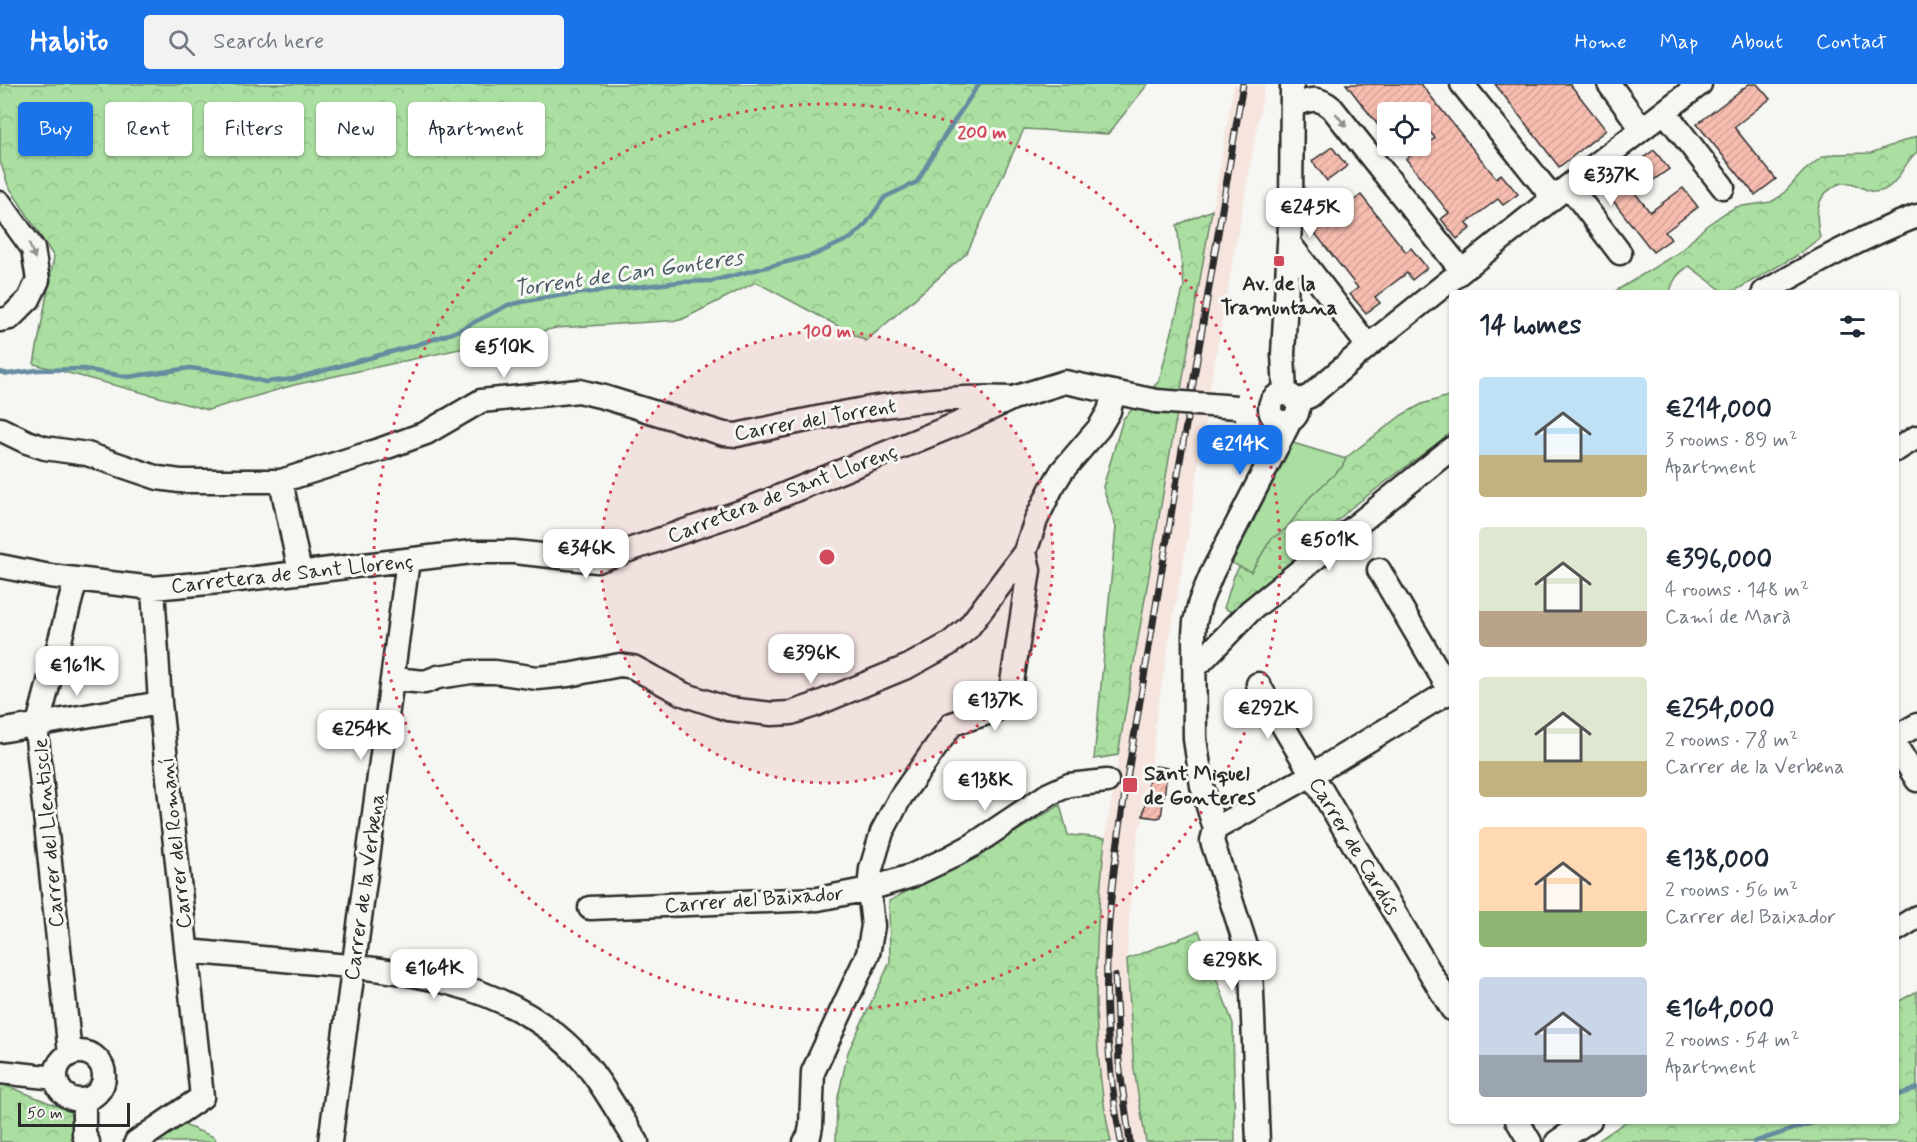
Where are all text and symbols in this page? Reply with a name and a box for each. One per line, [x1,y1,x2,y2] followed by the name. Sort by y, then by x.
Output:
[144,15,564,69] search box
[30,24,108,61] text: Habito
[165,26,198,59] icon: search
[213,28,324,56] text: Search here
[1575,28,1627,56] text: Home
[1660,28,1698,56] text: Map
[1731,28,1783,56] text: About
[1816,28,1887,56] text: Contact
[18,102,93,156] chip: Buy
[105,102,192,156] chip: Rent
[204,102,304,156] chip: Filters
[316,102,396,156] chip: New
[408,102,545,156] chip: Apartment
[1377,102,1431,156] map controls
[1377,102,1431,156] button: locate
[1335,112,1347,127] one-way arrow
[957,121,1007,145] text: 200 m
[1569,156,1653,207] pin: €337K
[1583,162,1639,189] text: €337K
[1268,188,1352,239] pin: €245K
[1280,194,1340,221] text: €245K
[27,243,37,261] one-way arrow
[512,244,747,304] water label: Torrent de Can Gonteres
[1272,254,1286,268] marker: Av. de la Tramuntana
[1220,270,1338,322] place label: Av. de la Tramuntana
[1479,309,1581,343] text: 14 homes
[1836,310,1869,343] icon: filters
[803,320,851,344] text: 100 m
[462,328,546,379] pin: €510K
[474,334,534,361] text: €510K
[732,392,899,448] street label: Carrer del Torrent
[1665,393,1772,427] text: €214,000
[1527,401,1599,473] icon: home
[1198,425,1282,476] pin: €214K
[1665,427,1798,454] text: 3 rooms · 89 m²
[1211,431,1269,458] text: €214K
[664,437,901,551] street label: Carretera de Sant Llorenç
[1665,454,1756,481] text: Apartment
[1287,521,1371,572] pin: €501K
[1300,527,1358,554] text: €501K
[544,529,628,580] pin: €346K
[557,535,615,562] text: €346K
[1665,543,1772,577] text: €396,000
[170,547,415,601] street label: Carretera de Sant Llorenç
[817,547,837,567] centre of rings
[1527,551,1599,623] icon: home
[1665,577,1809,604] text: 4 rooms · 148 m²
[1665,604,1791,631] text: Camí de Marà
[769,634,853,685] pin: €396K
[782,640,840,667] text: €396K
[35,646,119,697] pin: €161K
[49,652,105,679] text: €161K
[953,681,1037,732] pin: €137K
[967,687,1023,714] text: €137K
[1226,689,1310,740] pin: €292K
[1665,693,1775,727] text: €254,000
[1238,695,1298,722] text: €292K
[1527,701,1599,773] icon: home
[319,710,403,761] pin: €254K
[331,716,391,743] text: €254K
[1665,727,1798,754] text: 2 rooms · 78 m²
[27,737,71,929] street label: Carrer del Llentiscle
[1665,754,1844,781] text: Carrer de la Verbena
[153,756,199,930] street label: Carrer del Romaní
[1144,760,1256,812] place label: Sant Miquel de Gonteres
[943,761,1027,812] pin: €138K
[957,767,1013,794] text: €138K
[1302,772,1406,921] street label: Carrer de Cardús
[1121,776,1139,794] marker: Sant Miquel de Gonteres
[338,792,392,982] street label: Carrer de la Verbena
[1665,843,1769,877] text: €138,000
[1527,851,1599,923] icon: home
[1665,877,1798,904] text: 2 rooms · 56 m²
[663,880,845,920] street label: Carrer del Baixador
[1665,904,1836,931] text: Carrer del Baixador
[1190,941,1274,992] pin: €298K
[1202,947,1262,974] text: €298K
[392,949,476,1000] pin: €164K
[404,955,464,982] text: €164K
[1665,993,1774,1027] text: €164,000
[1527,1001,1599,1073] icon: home
[1665,1027,1799,1054] text: 2 rooms · 54 m²
[1665,1054,1756,1081] text: Apartment
[18,1100,130,1128] scale bar
[27,1103,63,1124] text: 50 m

